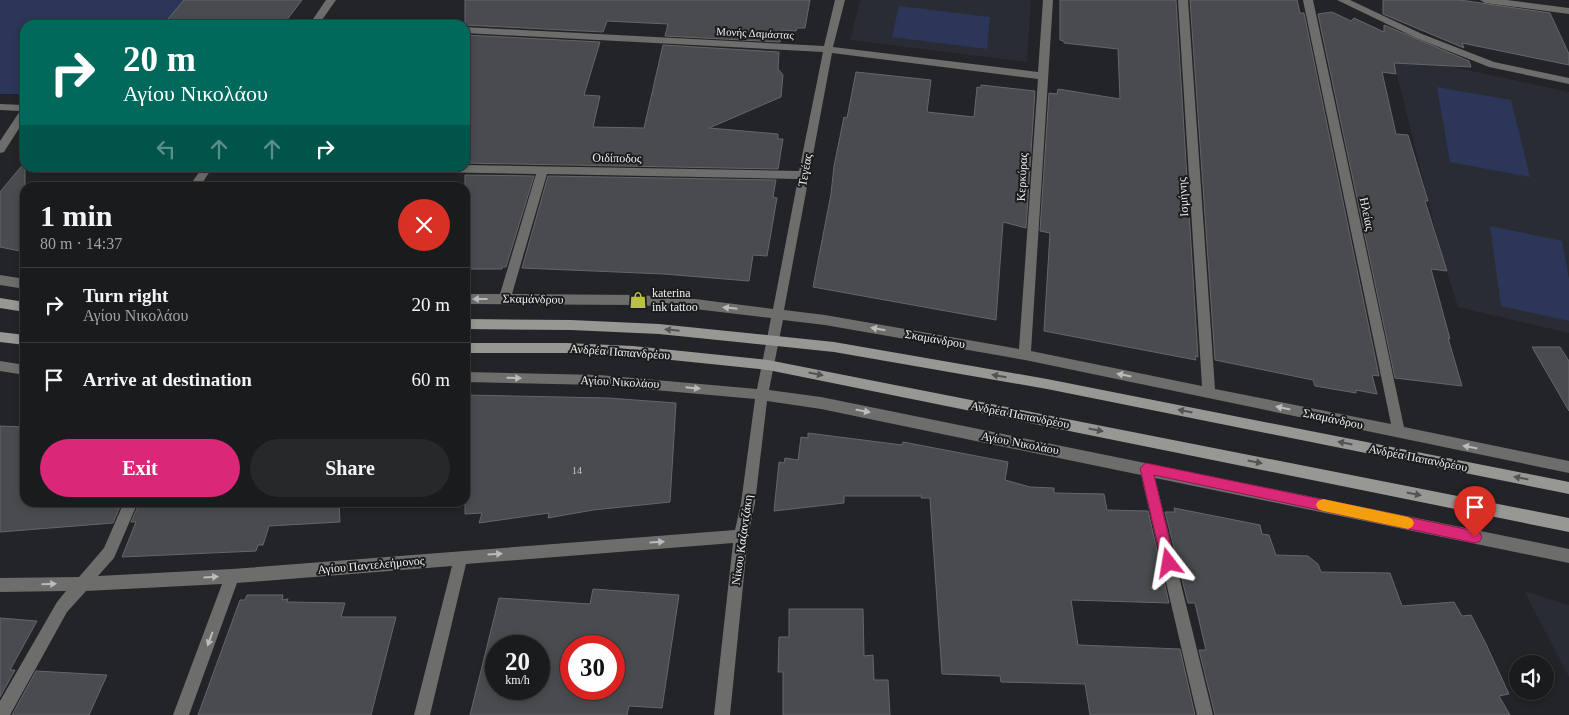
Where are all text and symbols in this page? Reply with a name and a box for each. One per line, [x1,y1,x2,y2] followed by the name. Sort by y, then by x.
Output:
[716,25,795,41] street label: Μονής Δαμάστας
[40,40,105,105] icon: right
[123,40,196,79] text: 20 m
[123,81,268,106] text: Αγίου Νικολάου
[152,135,180,163] icon: left
[205,135,233,163] icon: ahead
[258,135,286,163] icon: ahead
[311,135,339,163] icon: right
[592,151,642,165] street label: Οιδίποδος
[795,152,815,187] street label: Τεγέας
[1014,152,1030,202] street label: Κερκύρας
[1175,177,1191,217] street label: Ισμήνης
[1357,196,1377,232] street label: Ηλείας
[40,199,113,232] text: 1 min
[398,199,450,251] button: close
[40,235,122,252] text: 80 m · 14:37
[83,285,168,306] text: Turn right
[652,286,698,314] place label: katerina ink tattoo
[628,290,648,310] shop icon: katerina ink tattoo
[40,291,68,319] icon: right
[502,291,564,307] street label: Σκαμάνδρου
[411,294,450,315] text: 20 m
[472,295,488,303] one-way arrow
[721,303,737,311] one-way arrow
[83,307,188,324] text: Αγίου Νικολάου
[870,325,886,333] one-way arrow
[664,326,680,334] one-way arrow
[904,327,966,351] street label: Σκαμάνδρου
[569,342,671,362] street label: Ανδρέα Παπανδρέου
[40,366,68,394] icon: arrive
[83,369,252,390] text: Arrive at destination
[411,369,450,390] text: 60 m
[808,371,824,379] one-way arrow
[991,371,1007,379] one-way arrow
[1116,371,1132,379] one-way arrow
[580,373,660,391] street label: Αγίου Νικολάου
[506,374,522,382] one-way arrow
[686,384,702,392] one-way arrow
[969,399,1071,431] street label: Ανδρέα Παπανδρέου
[1275,404,1291,412] one-way arrow
[1302,406,1364,432] street label: Σκαμάνδρου
[1177,407,1193,415] one-way arrow
[855,408,871,416] one-way arrow
[1088,426,1103,434] one-way arrow
[980,429,1060,457] street label: Αγίου Νικολάου
[40,439,240,497] button: Exit
[250,439,450,497] button: Share
[1337,439,1352,447] one-way arrow
[1367,442,1469,474] street label: Ανδρέα Παπανδρέου
[1462,443,1477,451] one-way arrow
[1247,458,1262,466] one-way arrow
[572,465,582,476] house number: 14
[1514,474,1529,482] one-way arrow
[1454,486,1496,537] pin
[1407,490,1422,498] one-way arrow
[1461,493,1489,521] icon: arrive
[729,494,755,586] street label: Νίκου Καζαντζάκη
[1142,536,1194,588] position arrow
[649,538,665,546] one-way arrow
[487,550,503,558] one-way arrow
[317,553,425,577] street label: Αγίου Παντελεήμονος
[203,573,219,581] one-way arrow
[41,580,57,588] one-way arrow
[205,631,213,646] one-way arrow
[560,635,625,700] speed limit sign: 30
[505,648,530,675] text: 20
[1509,655,1554,700] map controls
[1509,655,1554,700] button: sound
[505,673,530,687] text: km/h

